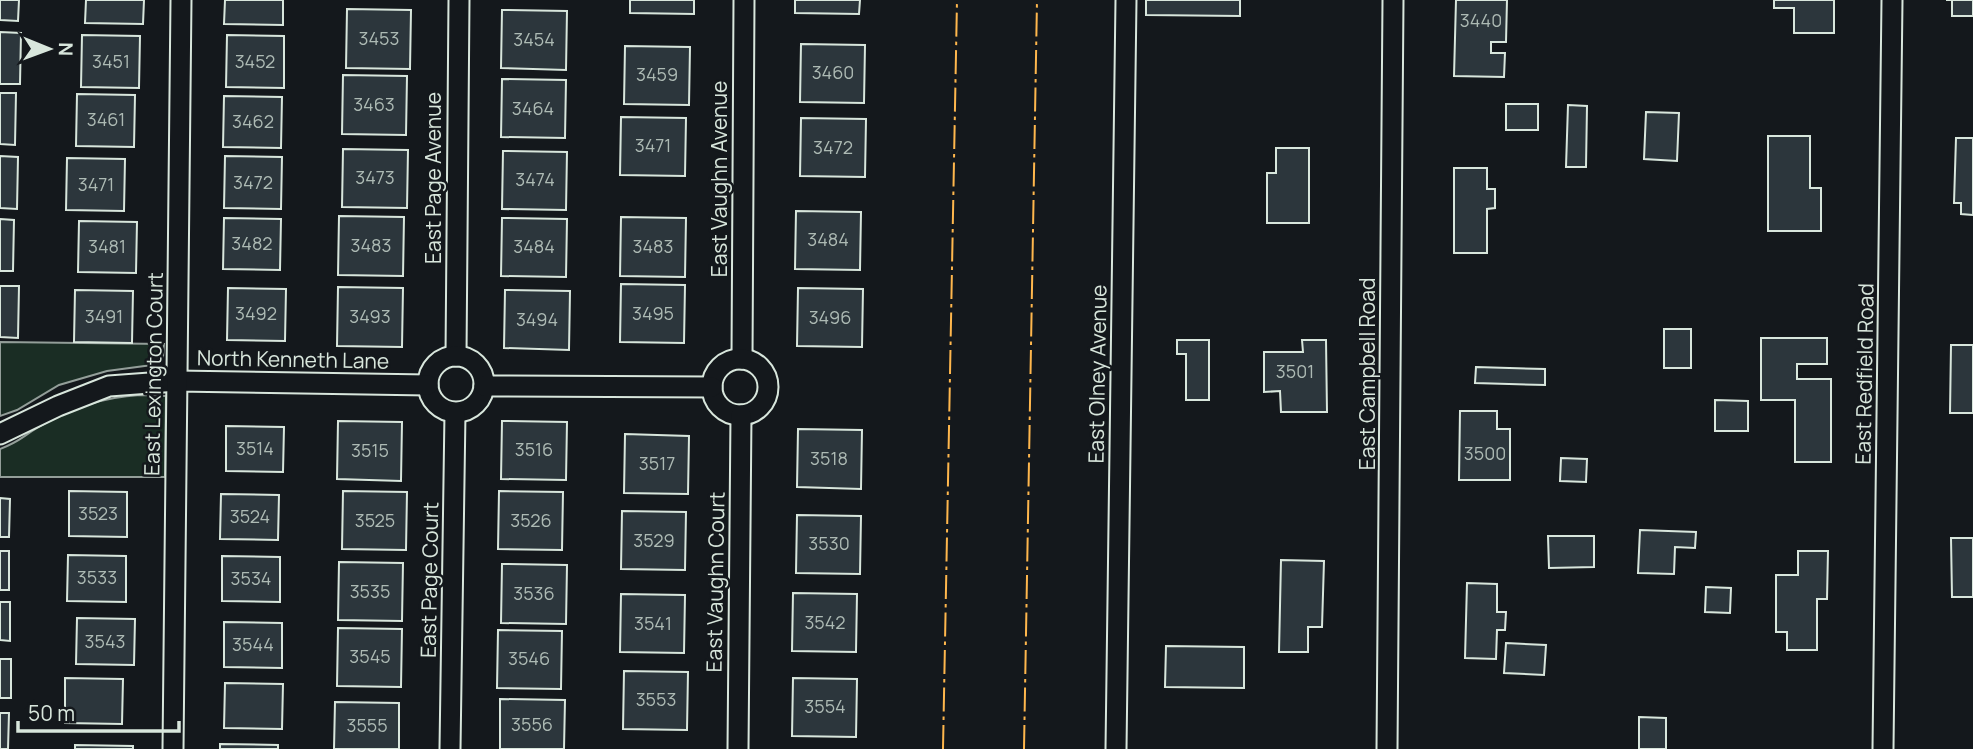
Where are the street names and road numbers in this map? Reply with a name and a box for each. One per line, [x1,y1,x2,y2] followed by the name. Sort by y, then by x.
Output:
[705,81,733,277] street label: East Vaughn Avenue
[419,92,447,264] street label: East Page Avenue
[137,272,169,476] street label: East Lexington Court
[1353,278,1381,470] street label: East Campbell Road
[1848,283,1880,465] street label: East Redfield Road
[1081,284,1113,464] street label: East Olney Avenue
[197,343,389,375] street label: North Kenneth Lane
[699,491,731,673] street label: East Vaughn Court
[414,502,444,658] street label: East Page Court

